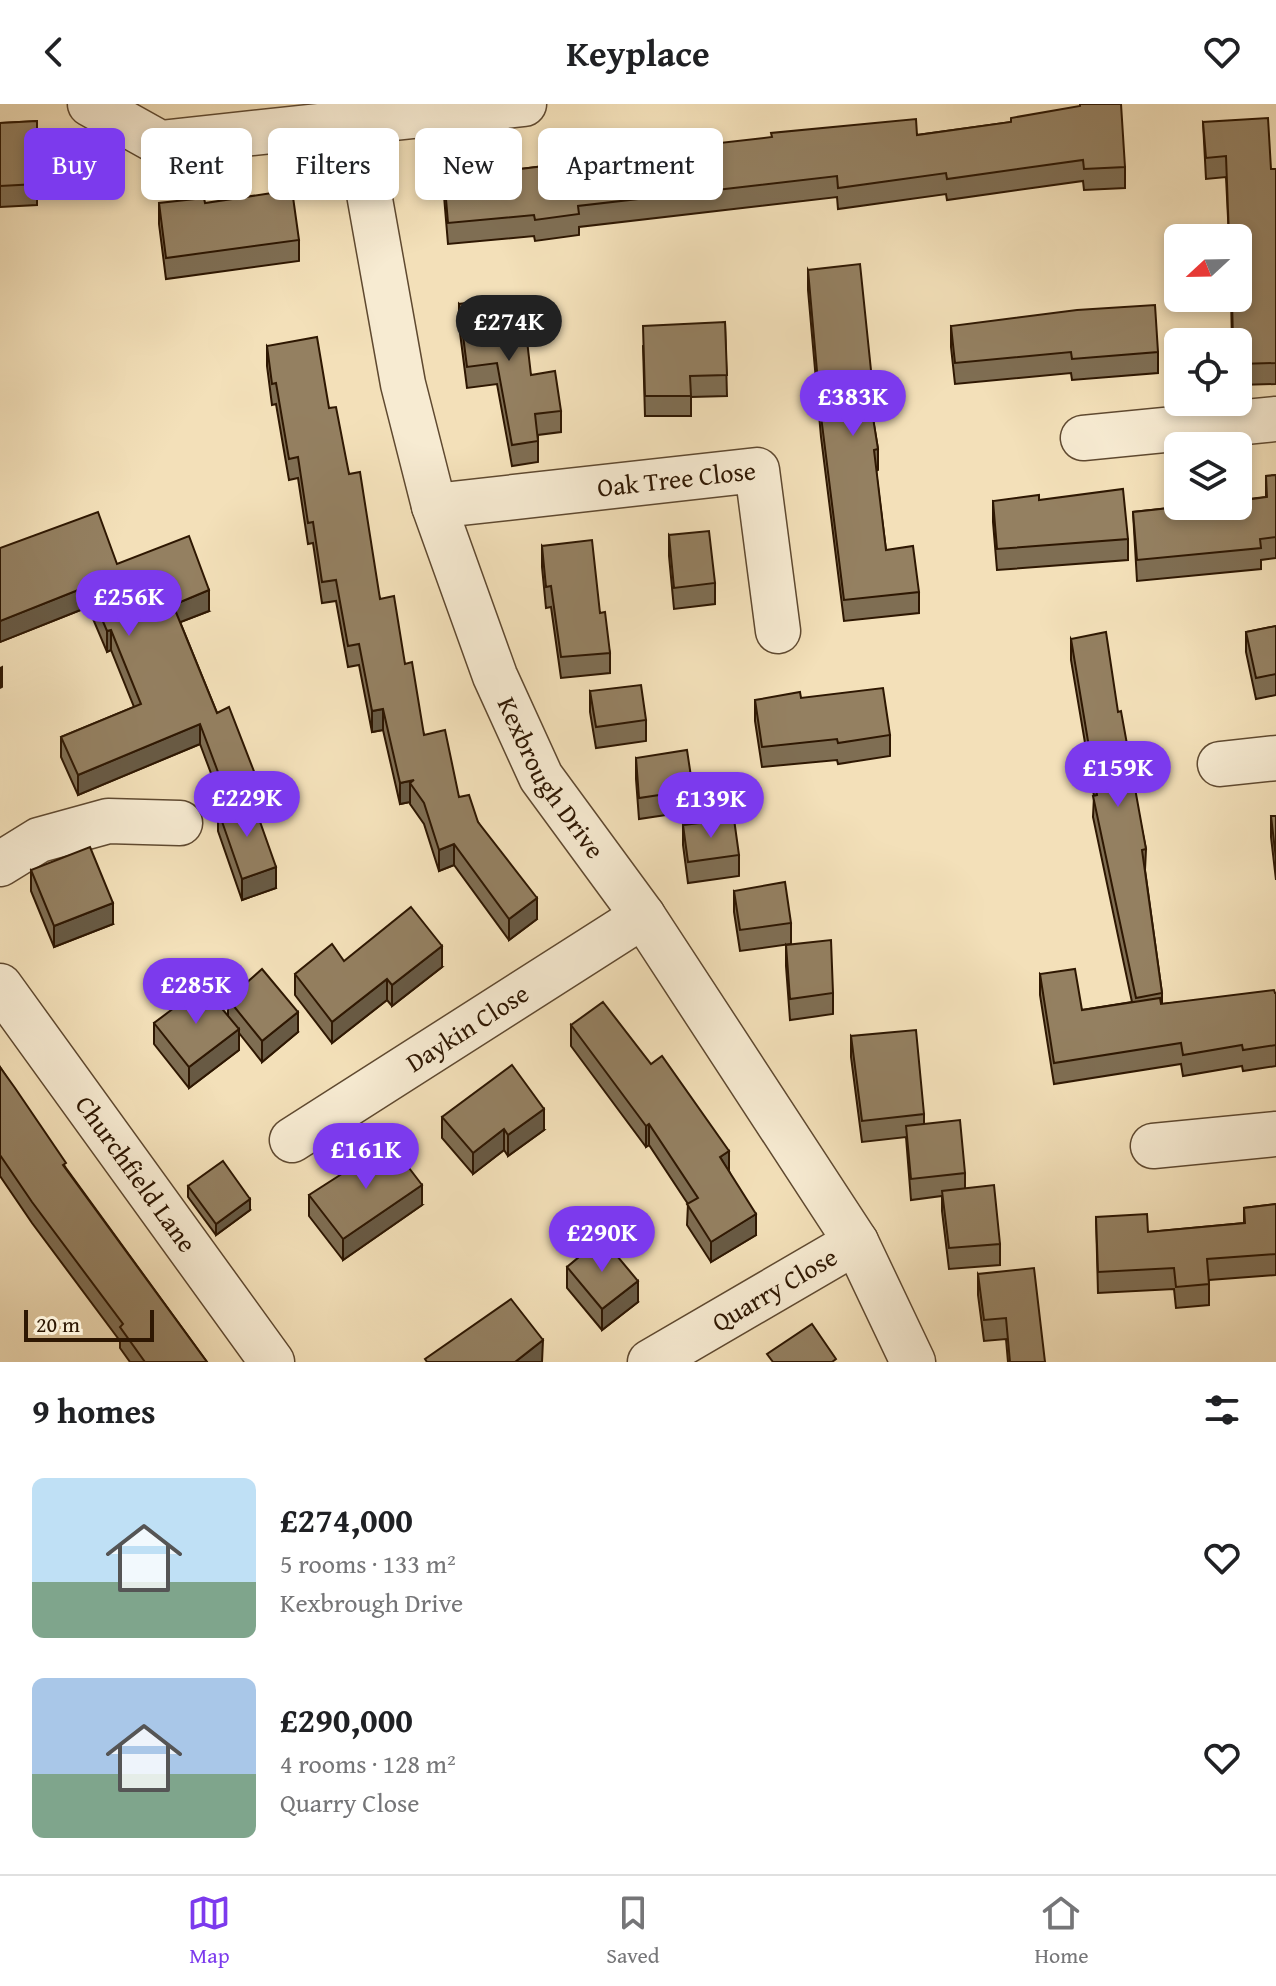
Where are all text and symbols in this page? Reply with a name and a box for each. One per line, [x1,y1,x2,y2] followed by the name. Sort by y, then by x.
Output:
[566,26,710,79] text: Keyplace
[32,30,76,74] icon: back
[1200,30,1244,74] icon: heart
[24,128,125,200] chip: Buy
[141,128,252,200] chip: Rent
[268,128,399,200] chip: Filters
[415,128,522,200] chip: New
[538,128,723,200] chip: Apartment
[1164,224,1252,312] north arrow
[1164,224,1252,520] map controls
[453,295,565,363] pin: £274K
[474,301,544,340] text: £274K
[1164,328,1252,416] button: locate
[797,370,909,438] pin: £383K
[818,376,888,415] text: £383K
[1164,432,1252,520] button: layers
[595,450,758,507] street label: Oak Tree Close
[73,570,185,638] pin: £256K
[94,576,164,615] text: £256K
[488,690,615,866] street label: Kexbrough Drive
[1062,741,1174,809] pin: £159K
[1083,747,1153,786] text: £159K
[191,771,303,839] pin: £229K
[655,772,767,840] pin: £139K
[212,777,282,816] text: £229K
[676,778,746,817] text: £139K
[140,958,252,1026] pin: £285K
[161,964,231,1003] text: £285K
[398,974,536,1082] street label: Daykin Close
[66,1087,207,1260] street label: Churchfield Lane
[310,1123,422,1191] pin: £161K
[331,1129,401,1168] text: £161K
[546,1206,658,1274] pin: £290K
[567,1212,637,1251] text: £290K
[704,1237,844,1341] street label: Quarry Close
[24,1306,154,1342] scale bar
[36,1308,80,1340] text: 20 m
[32,1386,156,1435] text: 9 homes
[1200,1388,1244,1432] icon: filters
[280,1495,413,1544] text: £274,000
[96,1510,192,1606] icon: home
[1200,1536,1244,1580] icon: heart
[280,1544,456,1583] text: 5 rooms · 133 m²
[280,1583,463,1622] text: Kexbrough Drive
[280,1695,413,1744] text: £290,000
[96,1710,192,1806] icon: home
[1200,1736,1244,1780] icon: heart
[280,1744,456,1783] text: 4 rooms · 128 m²
[280,1783,419,1822] text: Quarry Close
[187,1891,231,1971] tab: Map
[606,1891,660,1971] tab: Saved
[1034,1891,1089,1971] tab: Home

